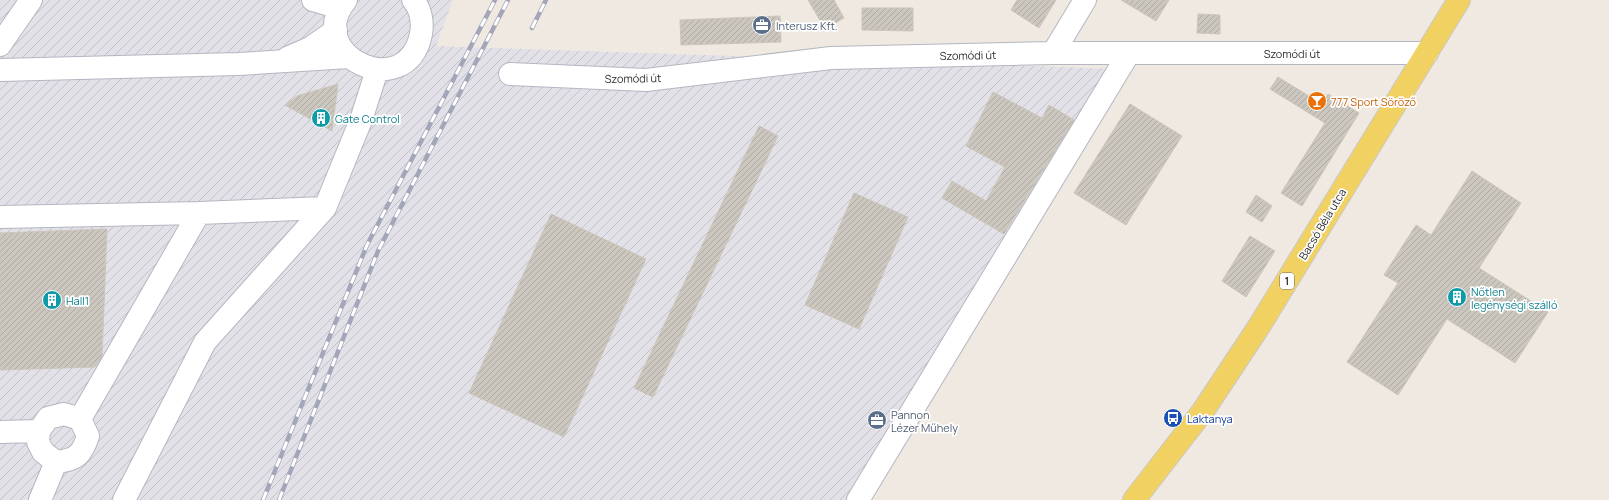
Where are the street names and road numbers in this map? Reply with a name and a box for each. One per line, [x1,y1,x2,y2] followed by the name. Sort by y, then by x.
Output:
[1264,46,1320,61] street label: Szomódi út
[940,47,996,63] street label: Szomódi út
[605,70,661,86] street label: Szomódi út
[1295,186,1349,262] street label: Bacsó Béla utca
[1280,273,1294,289] road number: 1

